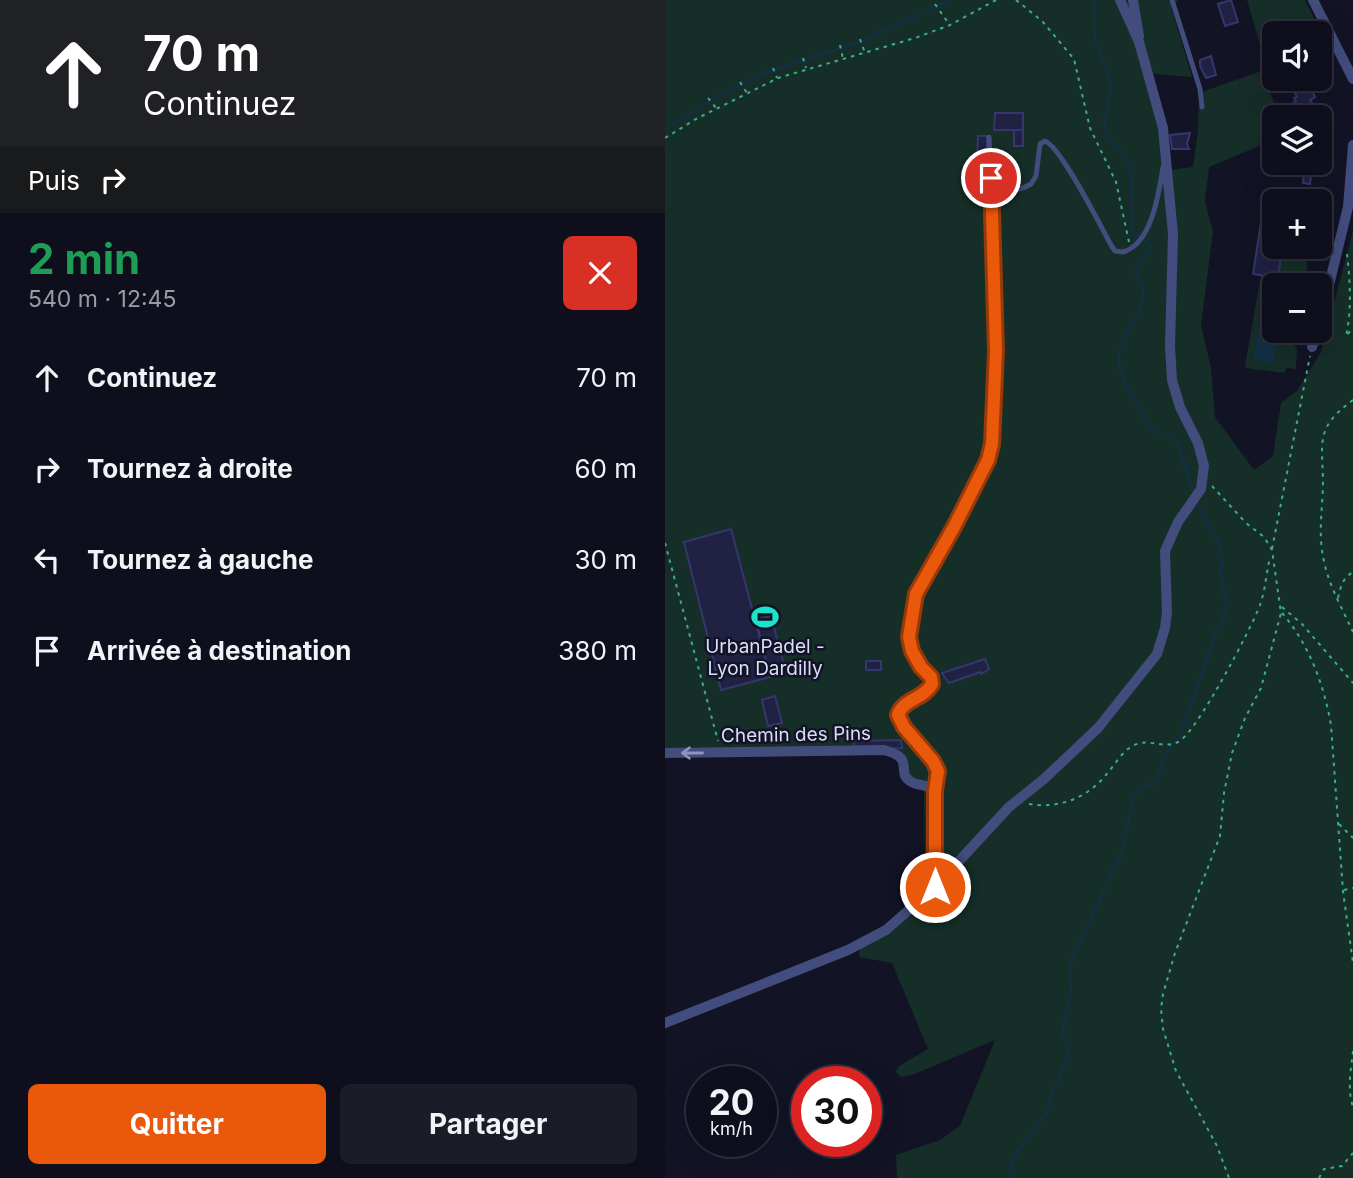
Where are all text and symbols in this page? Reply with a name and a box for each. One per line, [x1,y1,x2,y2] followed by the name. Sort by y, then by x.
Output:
[1262,21,1332,343] map controls
[1262,21,1332,91] button: sound
[143,24,260,83] text: 70 m
[28,28,119,119] icon: ahead
[143,84,296,123] text: Continuez
[1262,105,1332,175] button: layers
[961,148,1021,208] pin
[972,159,1010,197] icon: arrive
[94,161,132,199] icon: right
[28,165,80,196] text: Puis
[1262,189,1332,259] button: +
[28,233,140,284] text: 2 min
[563,236,637,310] button: close
[1262,273,1332,343] button: −
[28,285,176,313] text: 540 m · 12:45
[28,359,66,397] icon: ahead
[87,362,217,393] text: Continuez
[576,362,637,393] text: 70 m
[28,450,66,488] icon: right
[87,453,293,484] text: Tournez à droite
[574,453,637,484] text: 60 m
[28,541,66,579] icon: left
[87,544,313,575] text: Tournez à gauche
[574,544,637,575] text: 30 m
[750,602,780,632] sports icon: UrbanPadel - Lyon Dardilly
[28,632,66,670] icon: arrive
[87,635,352,666] text: Arrivée à destination
[558,635,637,666] text: 380 m
[705,635,825,680] place label: UrbanPadel - Lyon Dardilly
[721,722,871,747] street label: Chemin des Pins
[681,746,704,760] one-way arrow
[898,850,972,924] position arrow
[791,1066,882,1157] speed limit sign: 30
[709,1081,754,1123] text: 20
[28,1084,326,1164] button: Quitter
[340,1084,637,1164] button: Partager
[710,1118,753,1139] text: km/h

